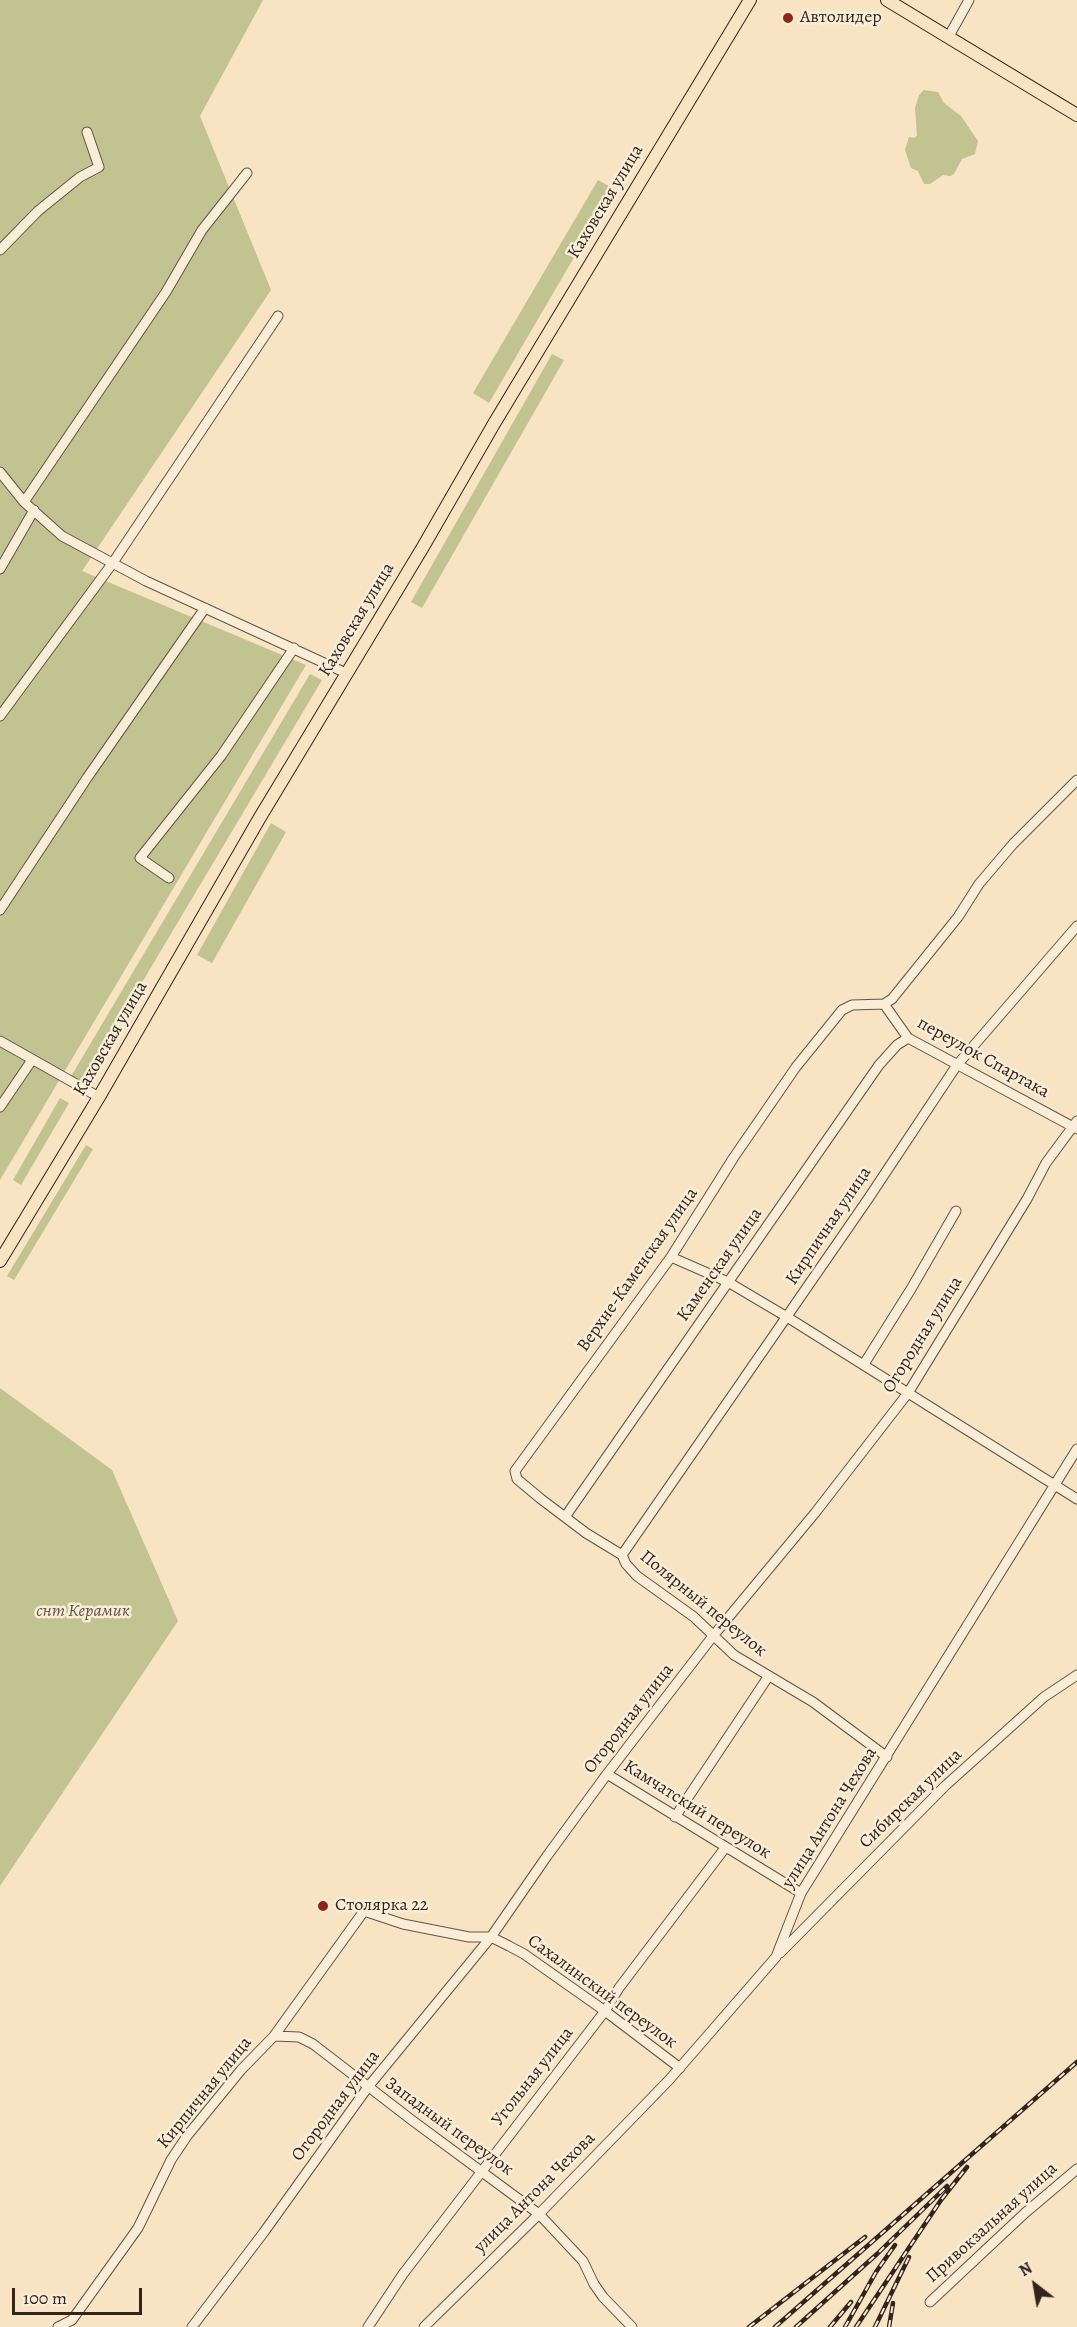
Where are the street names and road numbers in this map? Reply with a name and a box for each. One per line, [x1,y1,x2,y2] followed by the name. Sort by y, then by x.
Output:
[564,141,648,263] street label: Каховская улица
[315,559,399,681] street label: Каховская улица
[69,978,153,1100] street label: Каховская улица
[913,1013,1053,1103] street label: переулок Спартака
[781,1163,877,1289] street label: Кирпичная улица
[573,1184,703,1356] street label: Верхне-Каменская улица
[673,1204,767,1326] street label: Каменская улица
[878,1273,968,1397] street label: Огородная улица
[635,1546,771,1662] street label: Полярный переулок
[579,1660,679,1778] street label: Огородная улица
[778,1743,882,1893] street label: улица Антона Чехова
[855,1745,967,1853] street label: Сибирская улица
[619,1756,775,1864] street label: Камчатский переулок
[523,1930,681,2054] street label: Сахалинский переулок
[488,2023,578,2131] street label: Угольная улица
[153,2033,257,2153] street label: Кирпичная улица
[287,2046,385,2166] street label: Огородная улица
[381,2073,517,2181] street label: Западный переулок
[470,2128,600,2258] street label: улица Антона Чехова
[922,2158,1062,2288] street label: Привокзальная улица

